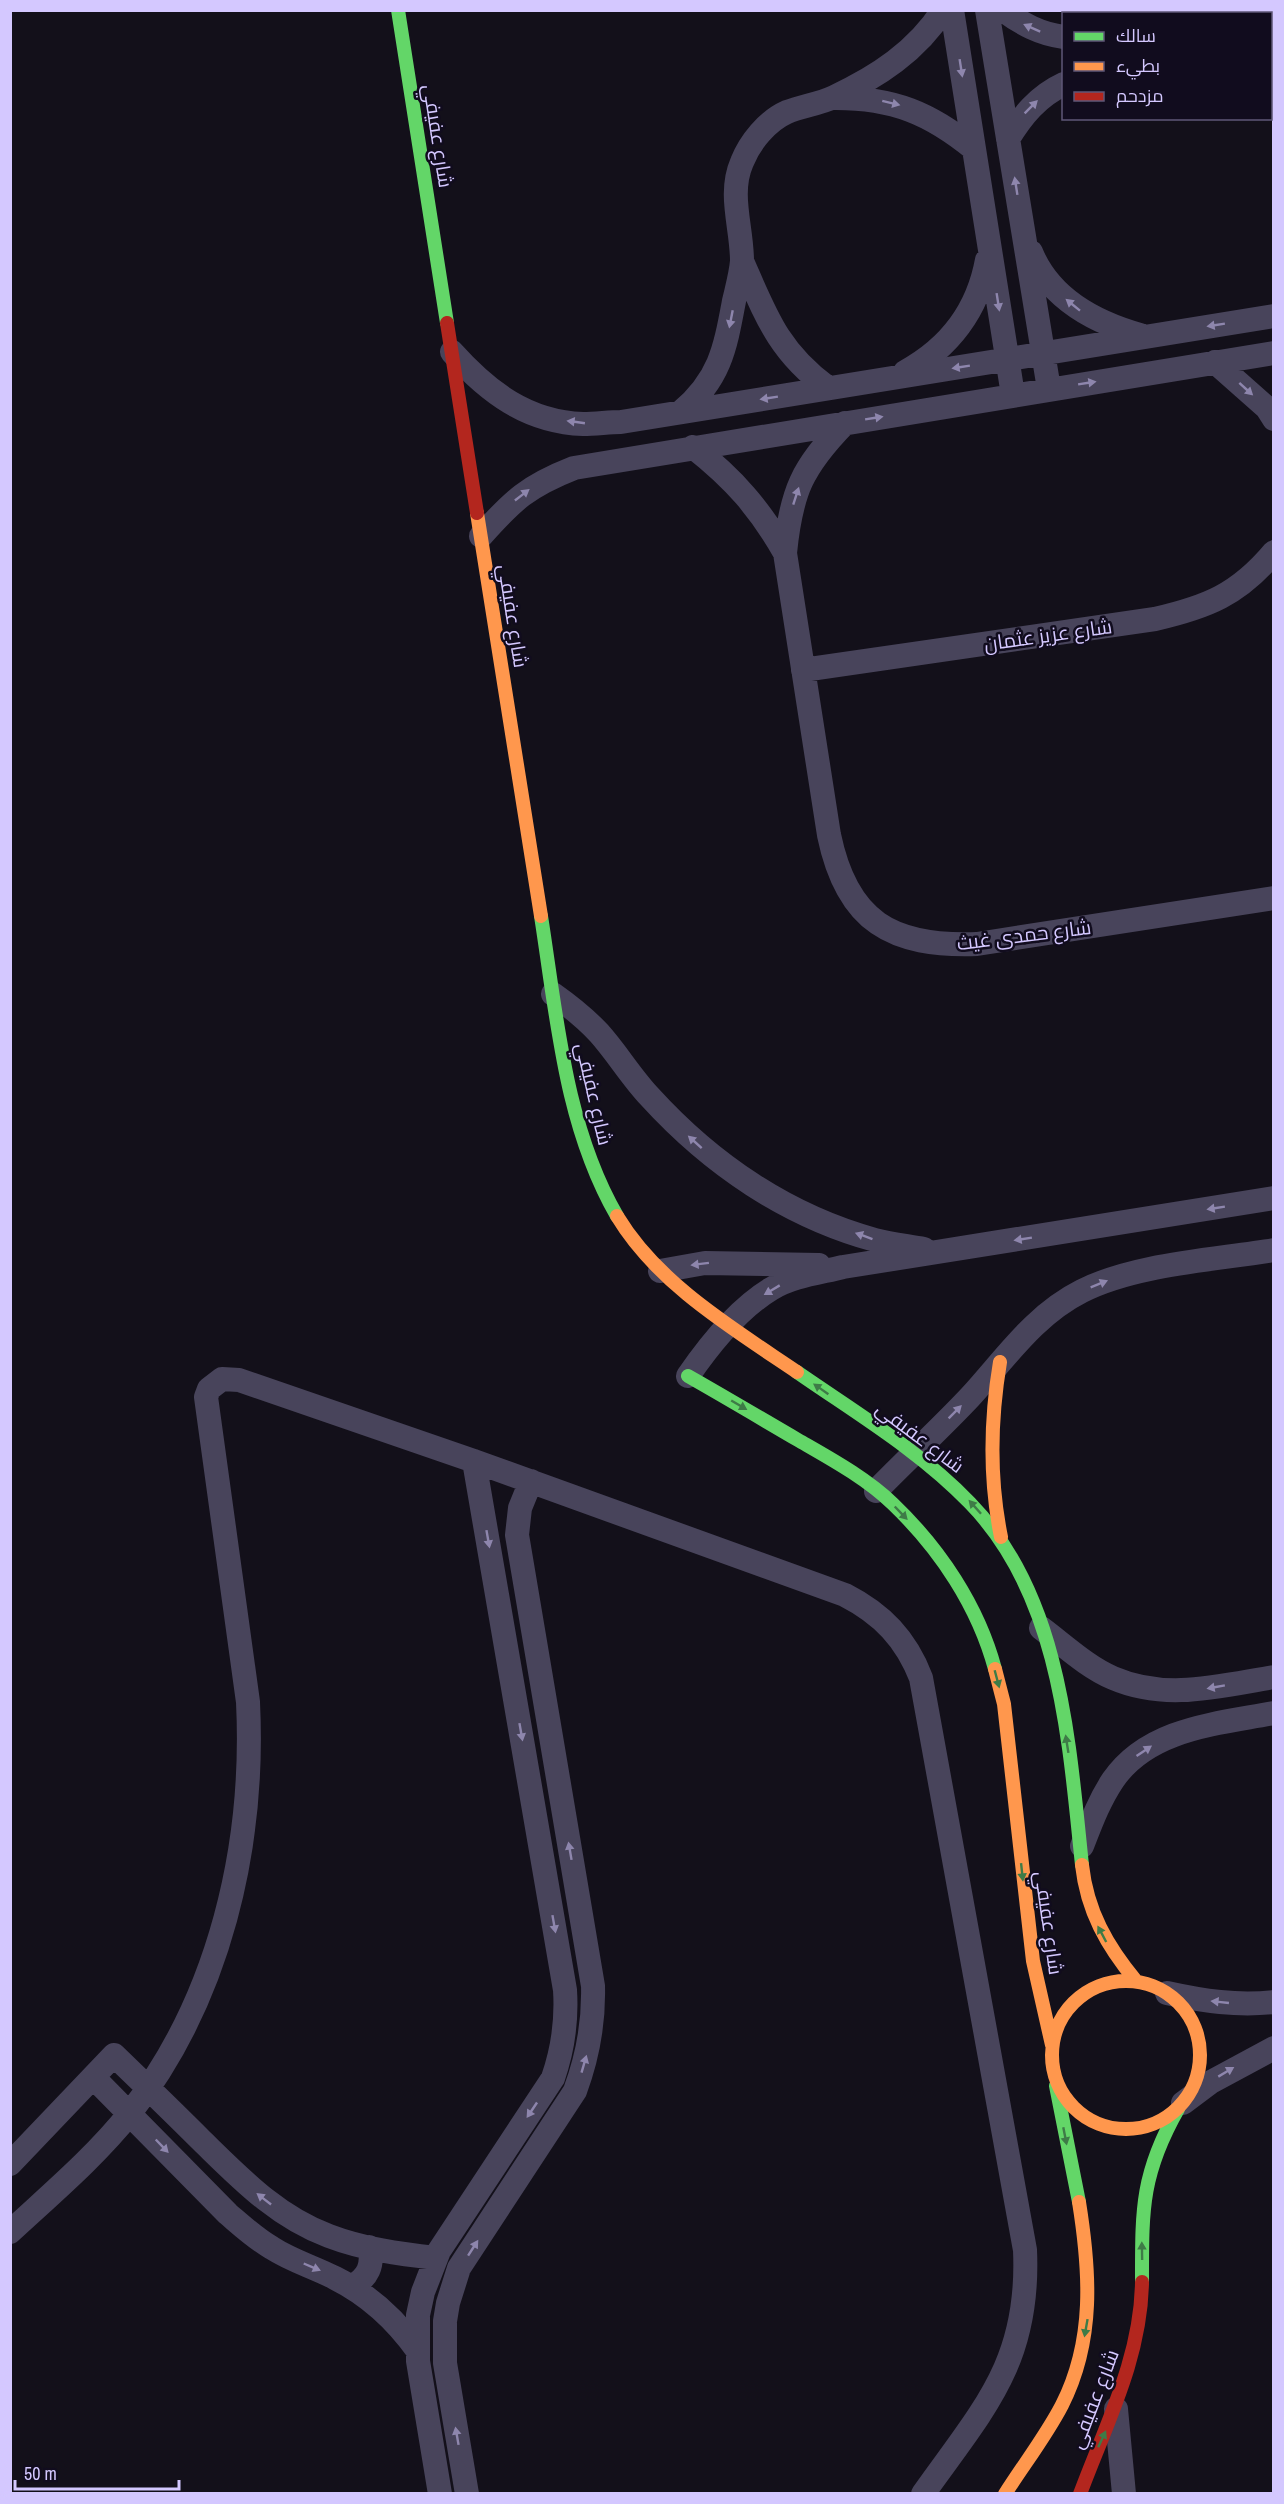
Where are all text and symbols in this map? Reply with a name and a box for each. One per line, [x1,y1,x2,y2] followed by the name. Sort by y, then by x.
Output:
[1062,12,1272,120] legend
[1022,23,1040,33] one-way arrow
[1116,23,1156,48] text: سالك
[1116,53,1160,80] text: بطيء
[957,59,966,78] one-way arrow
[414,82,460,190] street label: شارع عفيفي
[1116,83,1164,108] text: مزدحم
[882,99,900,109] one-way arrow
[1024,101,1038,115] one-way arrow
[1011,177,1020,196] one-way arrow
[994,293,1003,312] one-way arrow
[1065,298,1081,311] one-way arrow
[726,310,735,329] one-way arrow
[1206,321,1225,330] one-way arrow
[951,362,970,371] one-way arrow
[1078,379,1097,388] one-way arrow
[1238,382,1253,395] one-way arrow
[759,394,778,403] one-way arrow
[864,413,883,422] one-way arrow
[566,418,585,427] one-way arrow
[791,487,801,505] one-way arrow
[514,488,530,501] one-way arrow
[489,562,535,670] street label: شارع عفيفي
[982,612,1114,658] street label: شارع عزيز عثمان
[955,913,1093,957] street label: شارع حمدى غيث
[567,1040,619,1148] street label: شارع عفيفي
[687,1135,702,1149] one-way arrow
[1206,1203,1225,1212] one-way arrow
[855,1230,873,1240] one-way arrow
[1014,1235,1033,1244] one-way arrow
[691,1260,710,1269] one-way arrow
[1091,1279,1109,1289] one-way arrow
[764,1284,780,1295] one-way arrow
[813,1383,829,1395] one-way arrow
[869,1394,970,1481] street label: شارع عفيفي
[731,1400,747,1411] one-way arrow
[948,1405,962,1419] one-way arrow
[969,1500,982,1515] one-way arrow
[894,1505,908,1520] one-way arrow
[484,1530,493,1549] one-way arrow
[993,1670,1003,1688] one-way arrow
[1206,1683,1225,1692] one-way arrow
[517,1722,526,1741] one-way arrow
[1062,1734,1071,1753] one-way arrow
[1135,1745,1151,1757] one-way arrow
[565,1841,574,1860] one-way arrow
[1017,1862,1027,1881] one-way arrow
[1026,1869,1070,1977] street label: شارع عفيفي
[549,1914,558,1933] one-way arrow
[1097,1926,1107,1943] one-way arrow
[1210,1997,1229,2007] one-way arrow
[580,2055,589,2073] one-way arrow
[1218,2067,1234,2078] one-way arrow
[527,2102,538,2118] one-way arrow
[1061,2126,1070,2145] one-way arrow
[154,2138,168,2152] one-way arrow
[256,2192,272,2205] one-way arrow
[467,2240,478,2256] one-way arrow
[1138,2242,1147,2261] one-way arrow
[303,2263,320,2272] one-way arrow
[1081,2319,1090,2338] one-way arrow
[1062,2345,1128,2453] street label: شارع عفيفي
[452,2426,461,2445] one-way arrow
[1097,2430,1107,2448] one-way arrow
[15,2453,178,2491] scale bar
[24,2461,57,2486] text: 50 m

